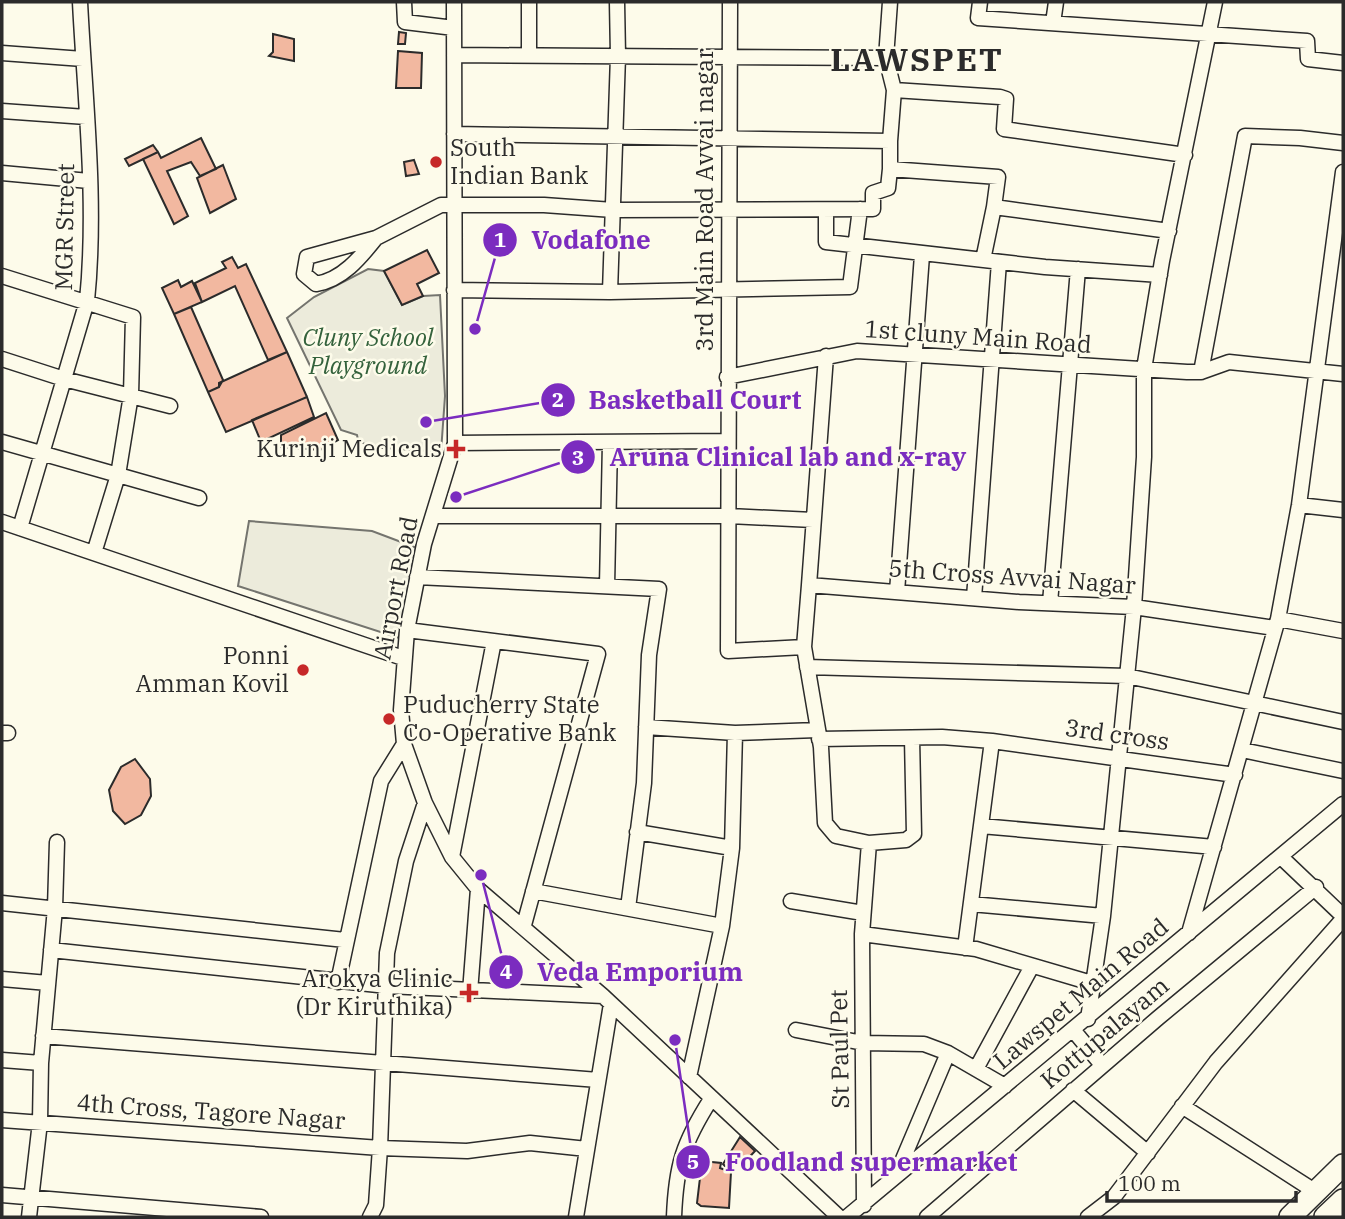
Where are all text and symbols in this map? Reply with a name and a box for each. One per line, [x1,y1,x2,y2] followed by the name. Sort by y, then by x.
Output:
[830,38,1004,80] district label: LAWSPET
[688,48,720,352] street label: 3rd Main Road Avvai nagar
[450,131,588,191] place label: South Indian Bank
[428,154,444,170] marker: South Indian Bank
[47,163,81,291] street label: MGR Street
[483,216,665,263] callout: Vodafone
[531,222,651,256] text: Vodafone
[494,225,506,253] text: 1
[863,312,1093,360] street label: 1st cluny Main Road
[302,321,435,381] park label: Cluny School Playground
[540,376,816,423] callout: Basketball Court
[589,382,802,416] text: Basketball Court
[552,385,564,413] text: 2
[256,432,442,464] place label: Kurinji Medicals
[561,434,981,481] callout: Aruna Clinical lab and x-ray
[610,439,967,473] text: Aruna Clinical lab and x-ray
[448,441,464,457] marker: Kurinji Medicals
[572,443,584,471] text: 3
[365,513,425,662] street label: Airport Road
[887,551,1137,601] street label: 5th Cross Avvai Nagar
[136,639,289,699] place label: Ponni Amman Kovil
[295,662,311,678] marker: Ponni Amman Kovil
[403,688,616,748] place label: Puducherry State Co-Operative Bank
[381,711,397,727] marker: Puducherry State Co-Operative Bank
[1063,711,1171,757] street label: 3rd cross
[986,911,1175,1076] street label: Lawspet Main Road
[488,948,757,995] callout: Veda Emporium
[537,954,743,988] text: Veda Emporium
[500,957,512,985] text: 4
[295,962,453,1022] place label: Arokya Clinic (Dr Kiruthika)
[1034,969,1175,1095] street label: Kottupalayam
[459,983,479,1003] marker: Arokya Clinic (Dr Kiruthika)
[822,989,856,1109] street label: St Paul Pet
[76,1086,347,1136] street label: 4th Cross, Tagore Nagar
[676,1138,1031,1185] callout: Foodland supermarket
[725,1144,1018,1178] text: Foodland supermarket
[687,1147,699,1175] text: 5
[1107,1160,1296,1204] scale bar
[1118,1169,1181,1197] text: 100 m

